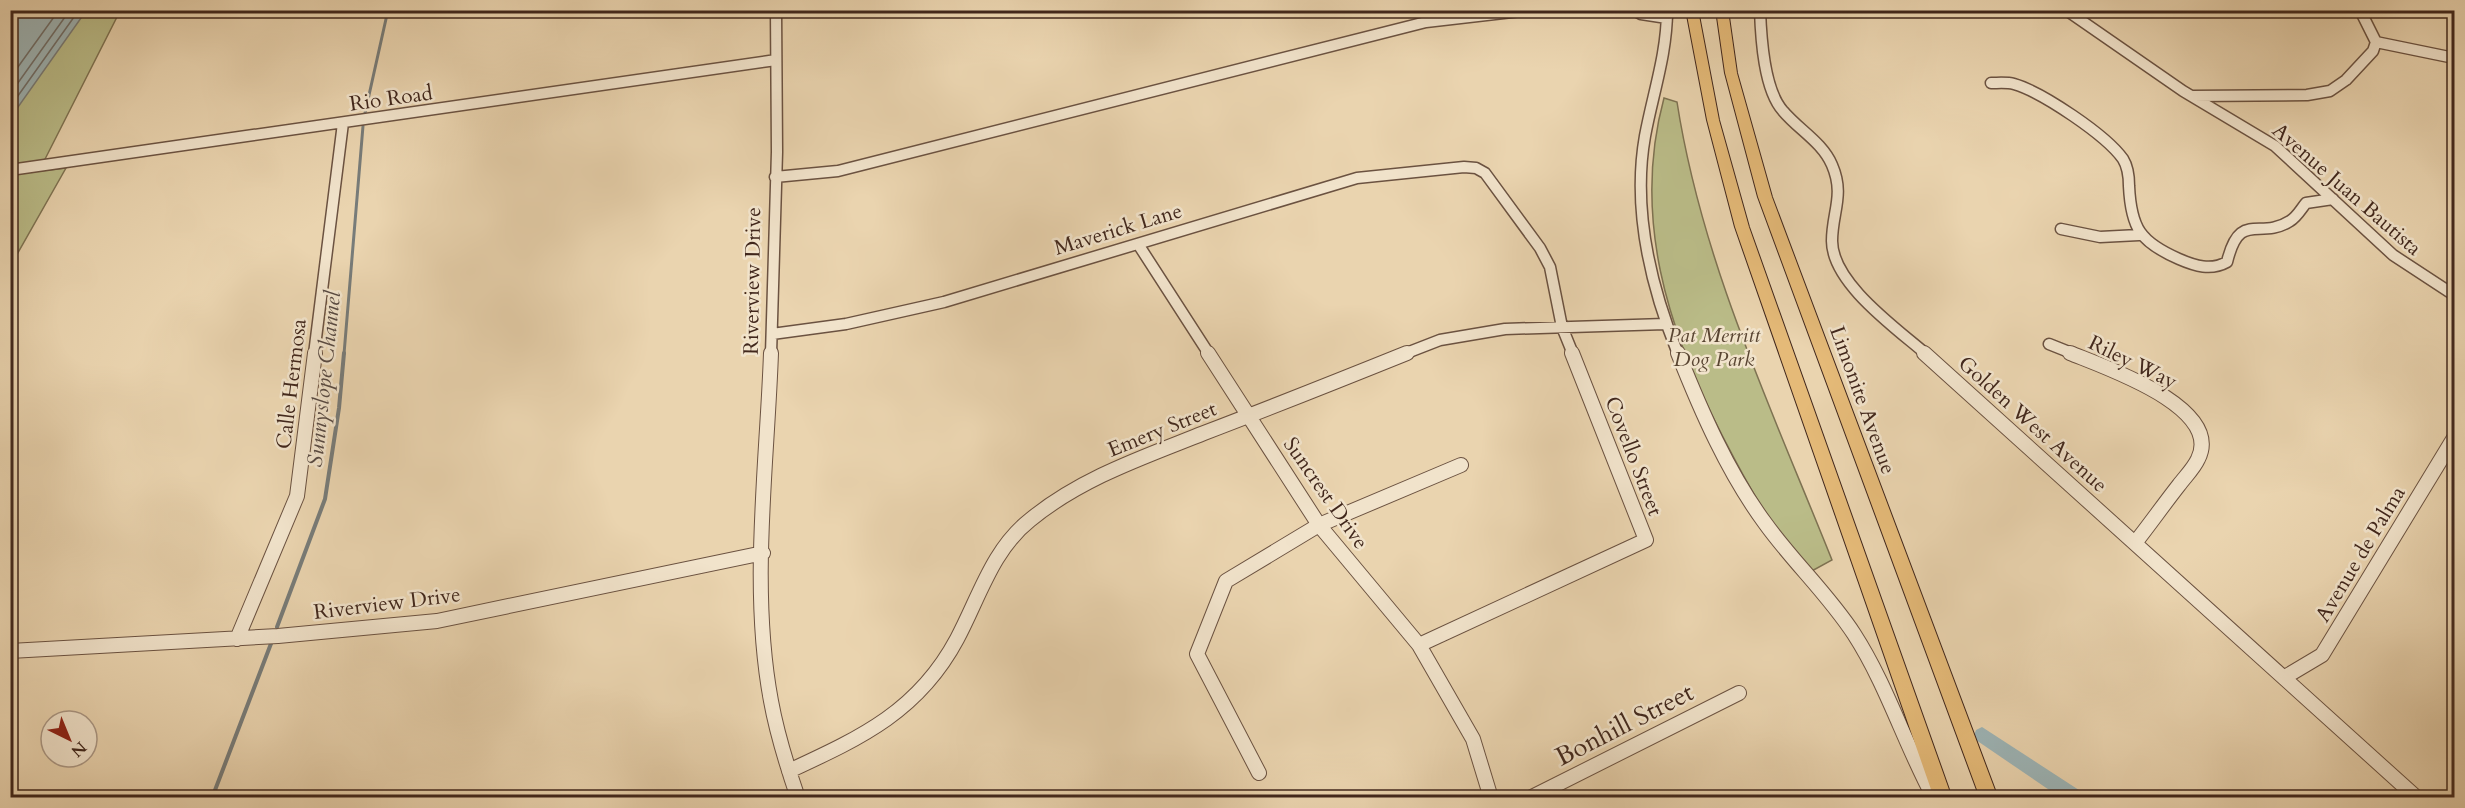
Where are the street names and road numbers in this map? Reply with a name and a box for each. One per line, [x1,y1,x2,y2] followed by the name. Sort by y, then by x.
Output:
[348,78,434,119] street label: Rio Road
[2266,116,2428,262] street label: Avenue Juan Bautista
[1051,196,1186,263] street label: Maverick Lane
[737,207,768,355] street label: Riverview Drive
[269,317,314,451] street label: Calle Hermosa
[1822,322,1903,478] street label: Limonite Avenue
[2084,328,2182,396] street label: Riley Way
[1952,349,2114,499] street label: Golden West Avenue
[1597,392,1670,520] street label: Covello Street
[1103,394,1221,464] street label: Emery Street
[1276,431,1375,555] street label: Suncrest Drive
[2308,481,2412,628] street label: Avenue de Palma
[312,580,462,627] street label: Riverview Drive
[1549,675,1699,774] street label: Bonhill Street

